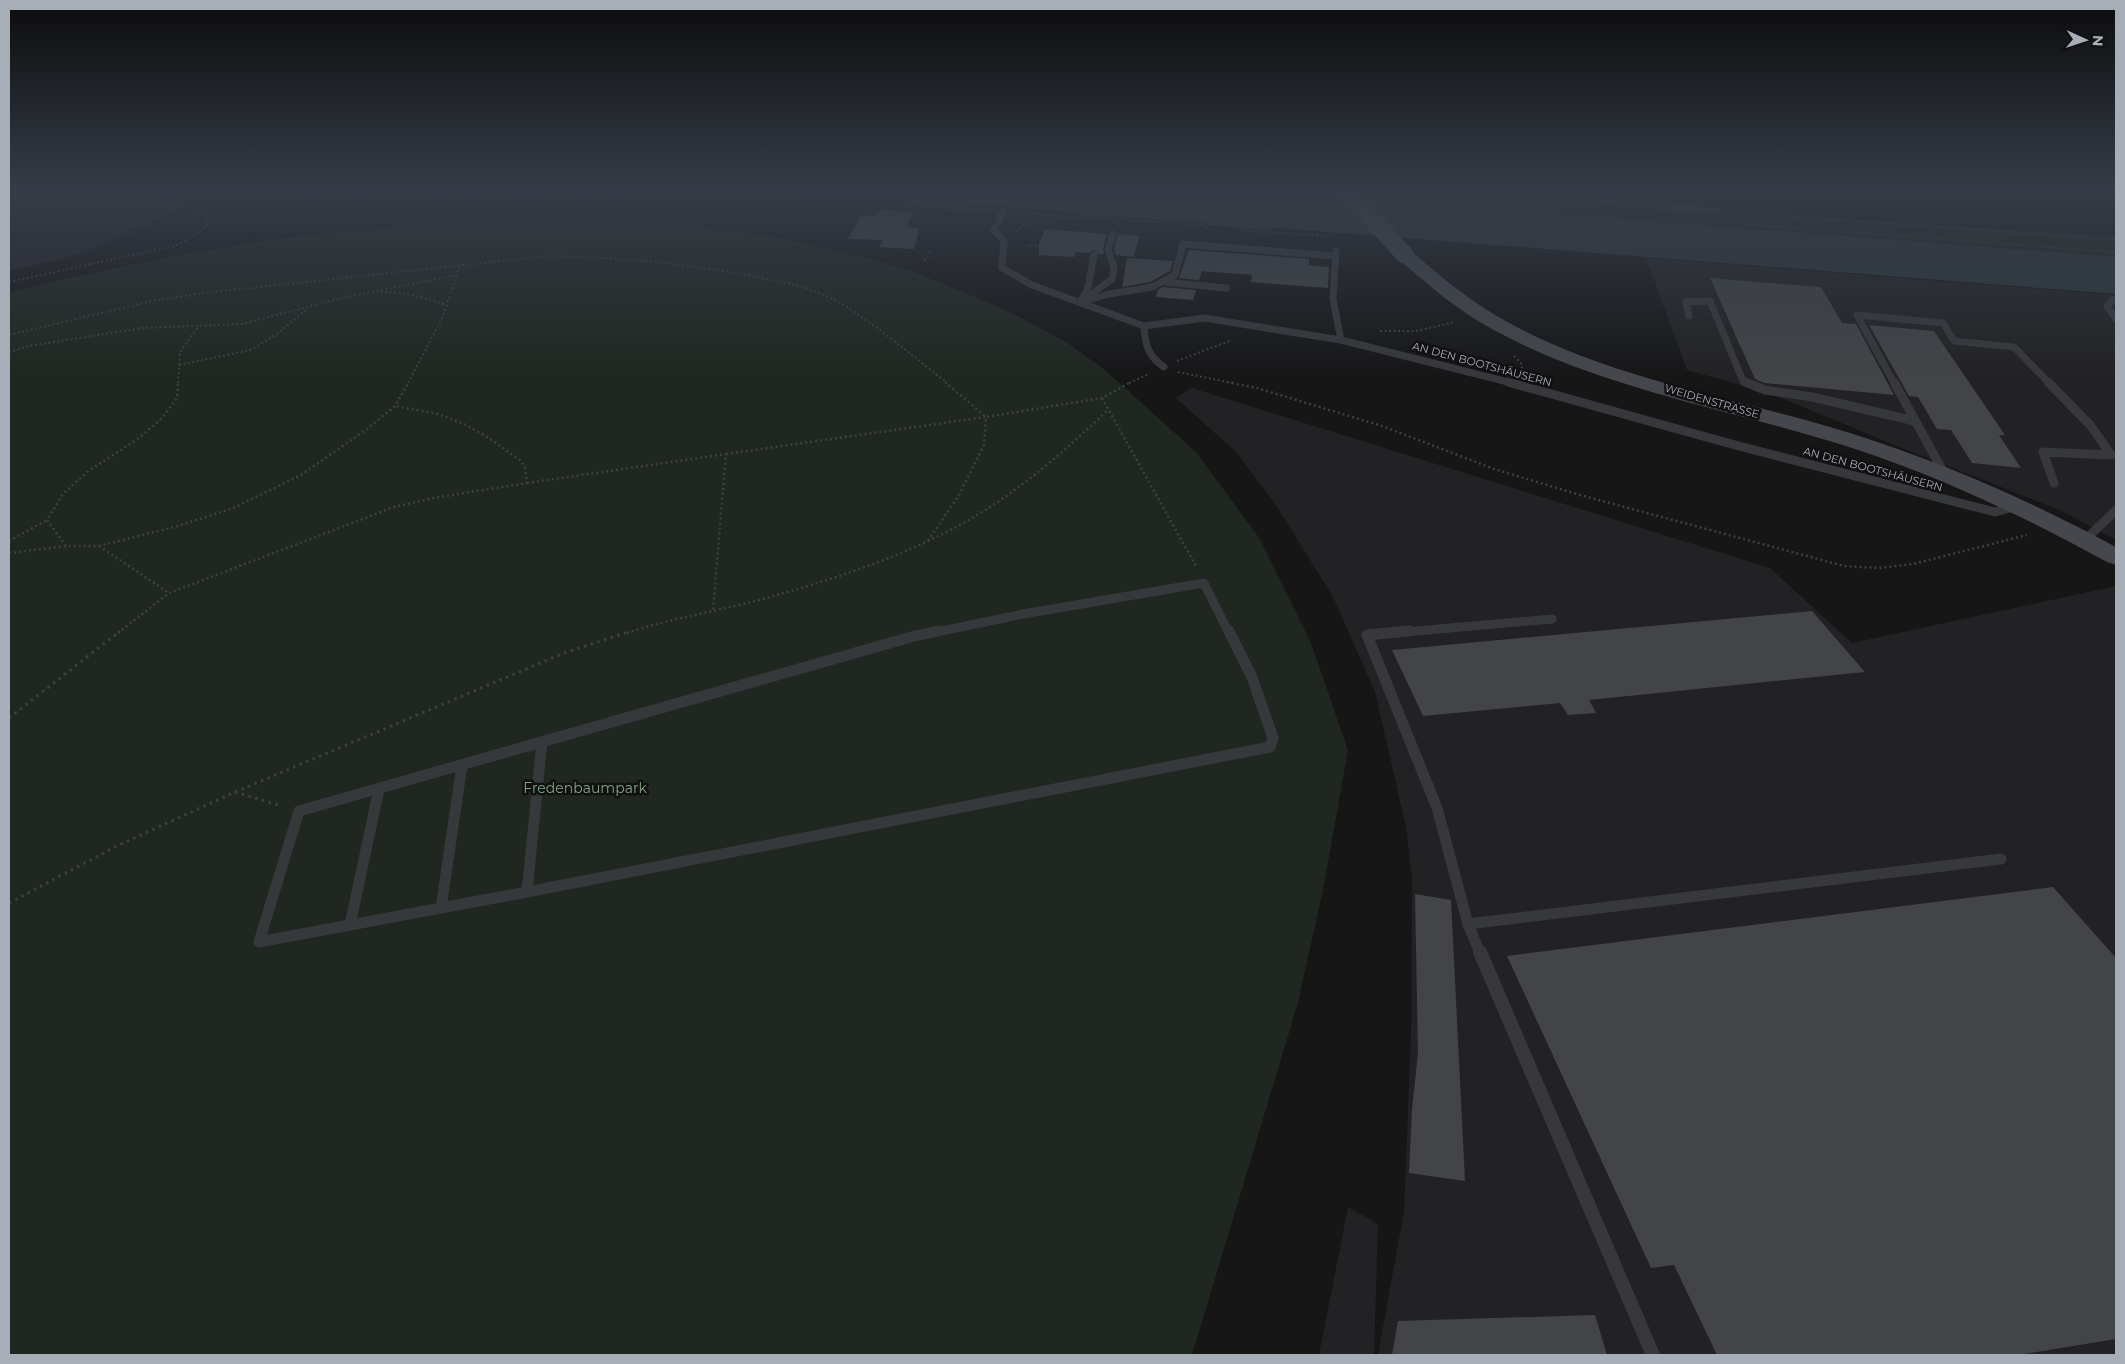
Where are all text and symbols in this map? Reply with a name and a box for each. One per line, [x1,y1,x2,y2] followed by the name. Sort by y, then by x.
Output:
[2060,15,2110,65] north arrow
[2089,35,2107,47] text: N
[1411,339,1553,389] street label: AN DEN BOOTSHÄUSERN
[1663,381,1761,421] street label: WEIDENSTRASSE
[1802,444,1944,494] street label: AN DEN BOOTSHÄUSERN
[523,779,647,797] park label: Fredenbaumpark

